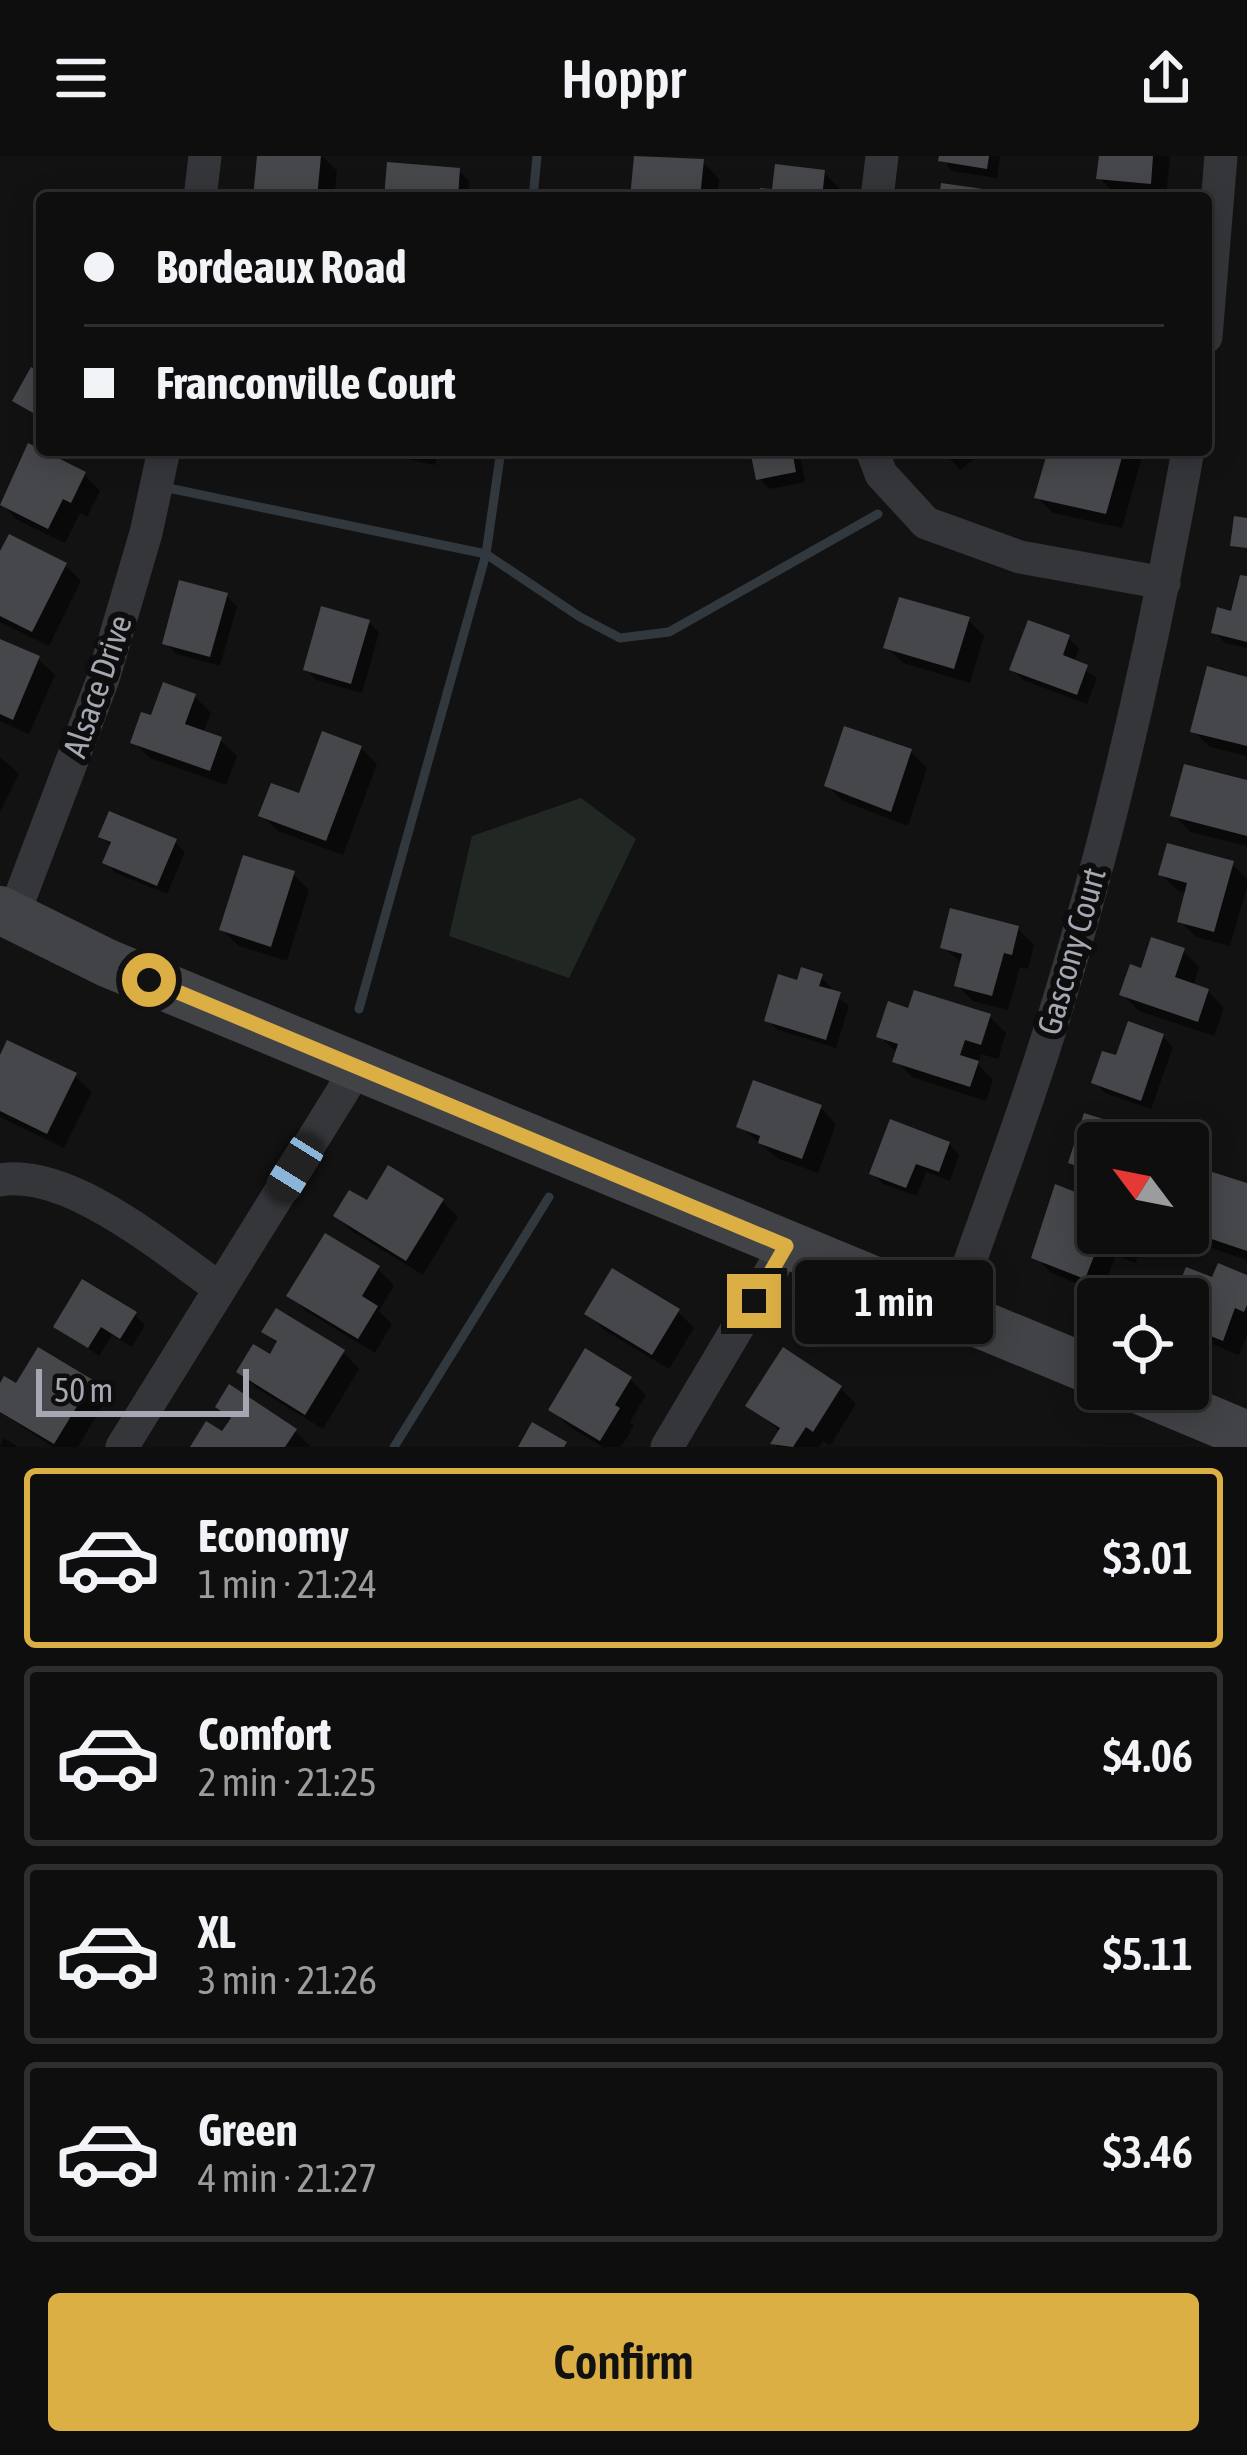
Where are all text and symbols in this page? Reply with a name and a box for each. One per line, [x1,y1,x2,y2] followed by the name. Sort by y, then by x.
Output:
[48,45,114,111] icon: menu
[1133,45,1199,111] icon: share
[562,48,685,109] text: Hoppr
[156,241,406,293] text: Bordeaux Road
[156,357,456,409] text: Franconville Court
[55,610,139,762] street label: Alsace Drive
[1029,863,1113,1039] street label: Gascony Court
[122,953,176,1007] route start
[1077,1122,1209,1254] north arrow
[1077,1122,1209,1410] map controls
[261,1128,329,1208] car
[796,1259,994,1343] callout: 1 min
[727,1274,781,1328] route end
[1077,1278,1209,1410] button: locate
[854,1280,934,1324] text: 1 min
[36,1363,249,1416] scale bar
[54,1371,113,1409] text: 50 m
[54,1504,162,1612] icon: car
[198,1510,349,1562] text: Economy
[1103,1532,1193,1584] text: $3.01
[198,1562,377,1606] text: 1 min · 21:24
[54,1702,162,1810] icon: car
[198,1708,331,1760] text: Comfort
[1103,1730,1193,1782] text: $4.06
[198,1760,377,1804] text: 2 min · 21:25
[54,1900,162,2008] icon: car
[198,1906,236,1958] text: XL
[1103,1928,1193,1980] text: $5.11
[198,1958,377,2002] text: 3 min · 21:26
[54,2098,162,2206] icon: car
[198,2104,298,2156] text: Green
[1103,2126,1193,2178] text: $3.46
[198,2156,377,2200] text: 4 min · 21:27
[48,2293,1199,2431] button: Confirm

